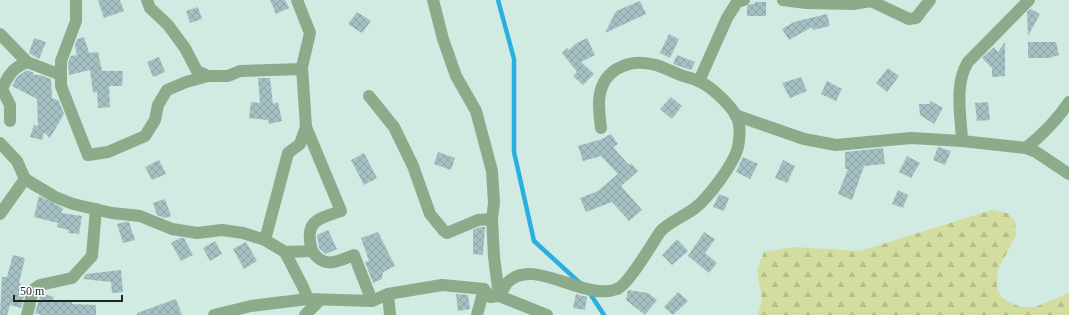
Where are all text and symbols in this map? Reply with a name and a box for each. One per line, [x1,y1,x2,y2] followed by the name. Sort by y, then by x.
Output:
[14,277,122,303] scale bar
[20,284,45,298] text: 50 m

